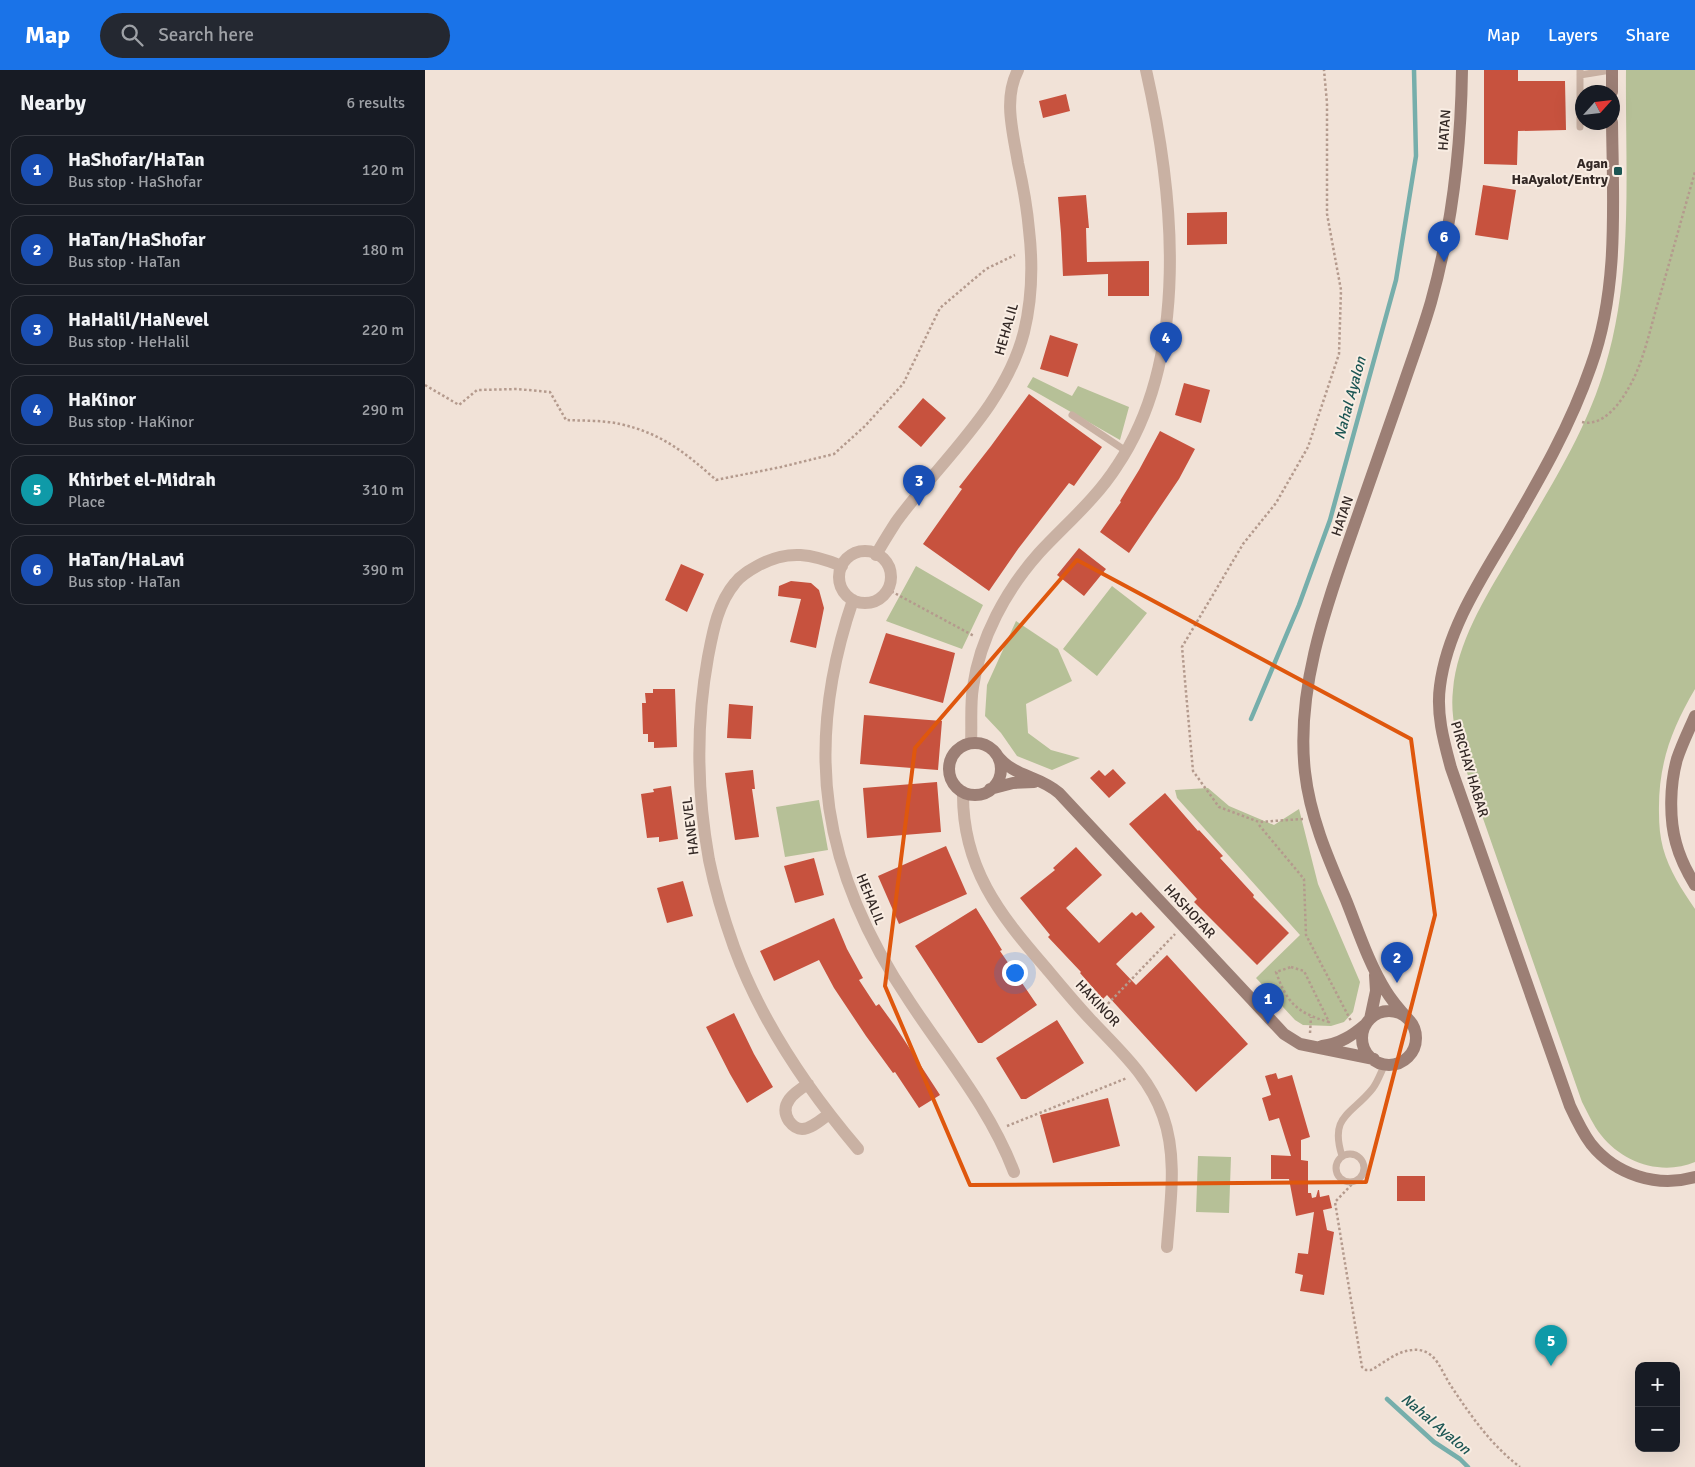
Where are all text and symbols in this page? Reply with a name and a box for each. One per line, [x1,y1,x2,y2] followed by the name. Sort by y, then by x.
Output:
[100,13,450,58] search box
[25,20,70,50] text: Map
[118,21,146,49] icon: search
[158,23,254,47] text: Search here
[1487,24,1520,46] text: Map
[1548,24,1598,46] text: Layers
[1626,24,1670,46] text: Share
[1575,85,1620,130] north arrow
[20,90,86,116] text: Nearby
[346,93,405,113] text: 6 results
[1435,109,1454,151] street label: HATAN
[68,148,205,172] text: HaShofar/HaTan
[1512,155,1608,188] place label: Agan HaAyalot/Entry
[33,160,41,180] text: 1
[362,160,404,180] text: 120 m
[1612,165,1624,177] marker: Agan HaAyalot/Entry
[68,172,202,192] text: Bus stop · HaShofar
[1428,221,1460,262] pin: 6
[68,228,206,252] text: HaTan/HaShofar
[33,240,41,260] text: 2
[362,240,404,260] text: 180 m
[68,252,181,272] text: Bus stop · HaTan
[991,301,1022,357] street label: HEHALIL
[68,308,209,332] text: HaHalil/HaNevel
[33,320,41,340] text: 3
[362,320,404,340] text: 220 m
[1150,322,1182,363] pin: 4
[68,332,189,352] text: Bus stop · HeHalil
[1330,354,1370,441] water label: Nahal Ayalon
[68,388,136,412] text: HaKinor
[33,400,41,420] text: 4
[362,400,404,420] text: 290 m
[68,412,194,432] text: Bus stop · HaKinor
[903,465,935,506] pin: 3
[68,468,216,492] text: Khirbet el-Midrah
[33,480,41,500] text: 5
[362,480,404,500] text: 310 m
[68,492,105,512] text: Place
[1328,494,1357,538] street label: HATAN
[68,548,184,572] text: HaTan/HaLavi
[33,560,41,580] text: 6
[362,560,404,580] text: 390 m
[68,572,181,592] text: Bus stop · HaTan
[1447,719,1492,819] street label: PIRCHAY HABAR
[678,796,703,856] street label: HANEVEL
[853,871,888,927] street label: HEHALIL
[1160,881,1219,942] street label: HASHOFAR
[1381,942,1413,983] pin: 2
[1002,960,1028,986] your location
[1072,976,1123,1030] street label: HAKINOR
[1252,983,1284,1024] pin: 1
[1535,1325,1567,1366] pin: 5
[1635,1362,1680,1452] map controls
[1635,1362,1680,1407] button: +
[1398,1390,1475,1459] water label: Nahal Ayalon
[1635,1407,1680,1452] button: −

